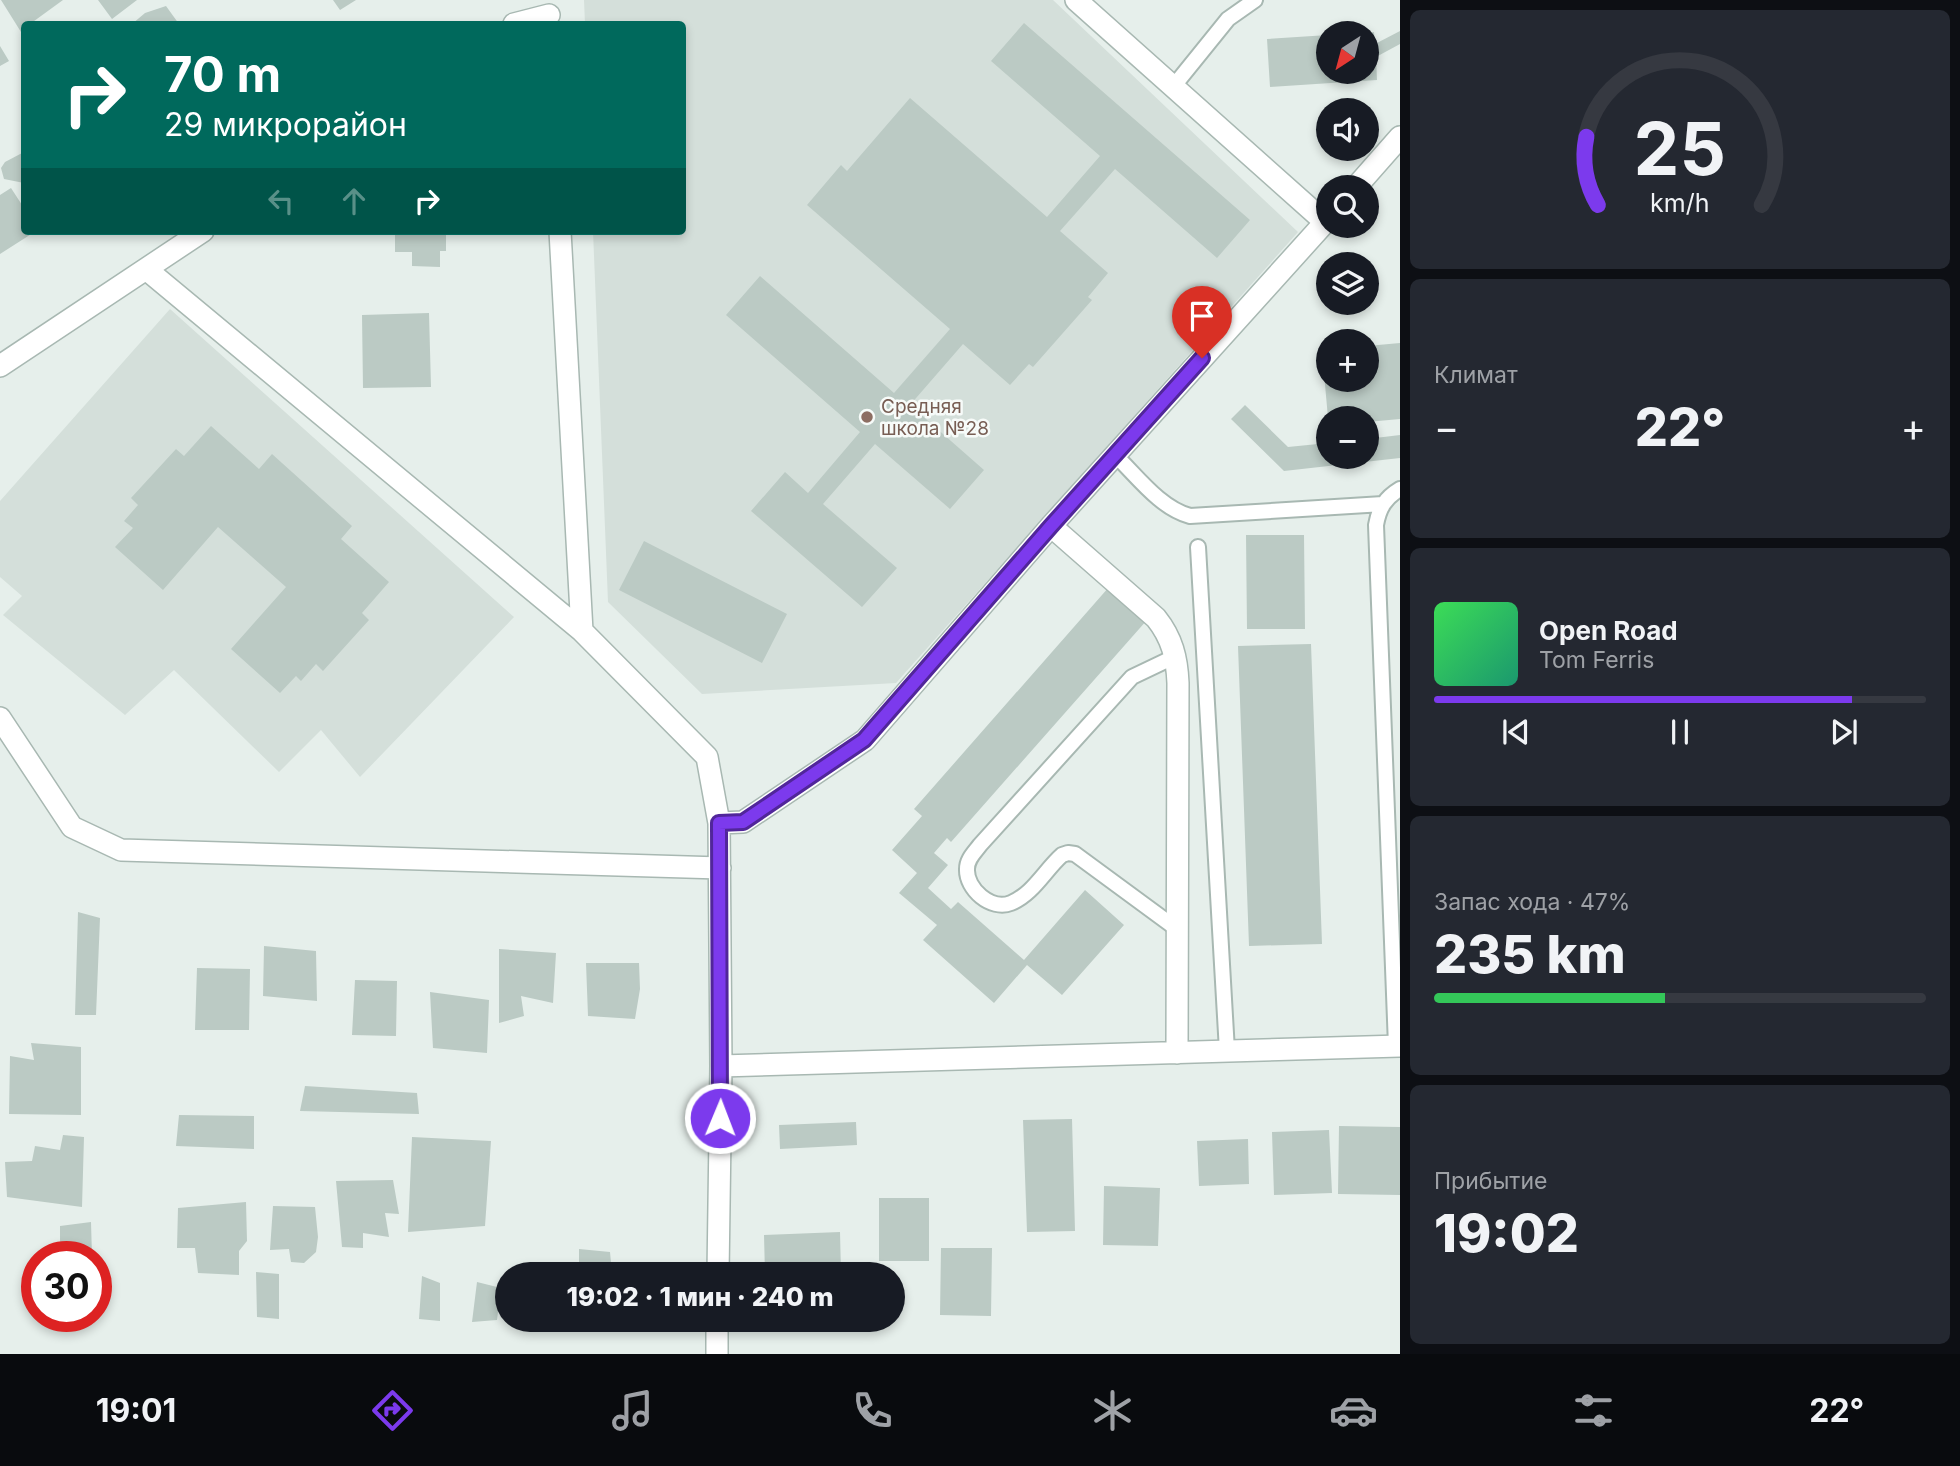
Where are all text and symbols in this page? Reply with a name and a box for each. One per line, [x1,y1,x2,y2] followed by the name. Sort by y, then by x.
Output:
[1316,21,1379,84] north arrow
[1316,21,1379,469] map controls
[164,45,281,104] text: 70 m
[49,49,140,140] icon: right
[1316,98,1379,161] button: sound
[164,105,407,144] text: 29 микрорайон
[1634,105,1726,194] text: 25
[1316,175,1379,238] button: search
[262,182,300,220] icon: left
[335,182,373,220] icon: ahead
[408,182,446,220] icon: right
[1650,188,1710,218] text: km/h
[1316,252,1379,315] button: layers
[1172,286,1232,358] pin
[1183,297,1221,335] icon: arrive
[1316,329,1379,392] button: +
[1434,361,1518,389] text: Климат
[881,395,989,440] place label: Средняя школа №28
[1635,396,1725,459] text: 22°
[1434,404,1459,450] text: −
[1901,404,1926,450] text: +
[1316,406,1379,469] button: −
[859,409,875,425] marker: Средняя школа №28
[1539,615,1678,646] text: Open Road
[1539,646,1654,674] text: Tom Ferris
[1497,713,1535,751] icon: previous
[1661,713,1699,751] icon: pause
[1825,713,1863,751] icon: next
[1434,888,1630,916] text: Запас хода · 47%
[1434,923,1626,986] text: 235 km
[683,1081,757,1155] position arrow
[1434,1167,1547,1195] text: Прибытие
[1434,1202,1579,1265] text: 19:02
[21,1241,112,1332] speed limit sign: 30
[566,1281,834,1312] text: 19:02 · 1 мин · 240 m
[368,1386,417,1435] icon: directions
[608,1386,657,1435] icon: music
[848,1386,897,1435] icon: phone
[1088,1386,1137,1435] icon: climate
[1329,1386,1378,1435] icon: car
[1569,1386,1618,1435] icon: filters
[96,1391,176,1430] text: 19:01
[1809,1391,1864,1430] text: 22°

